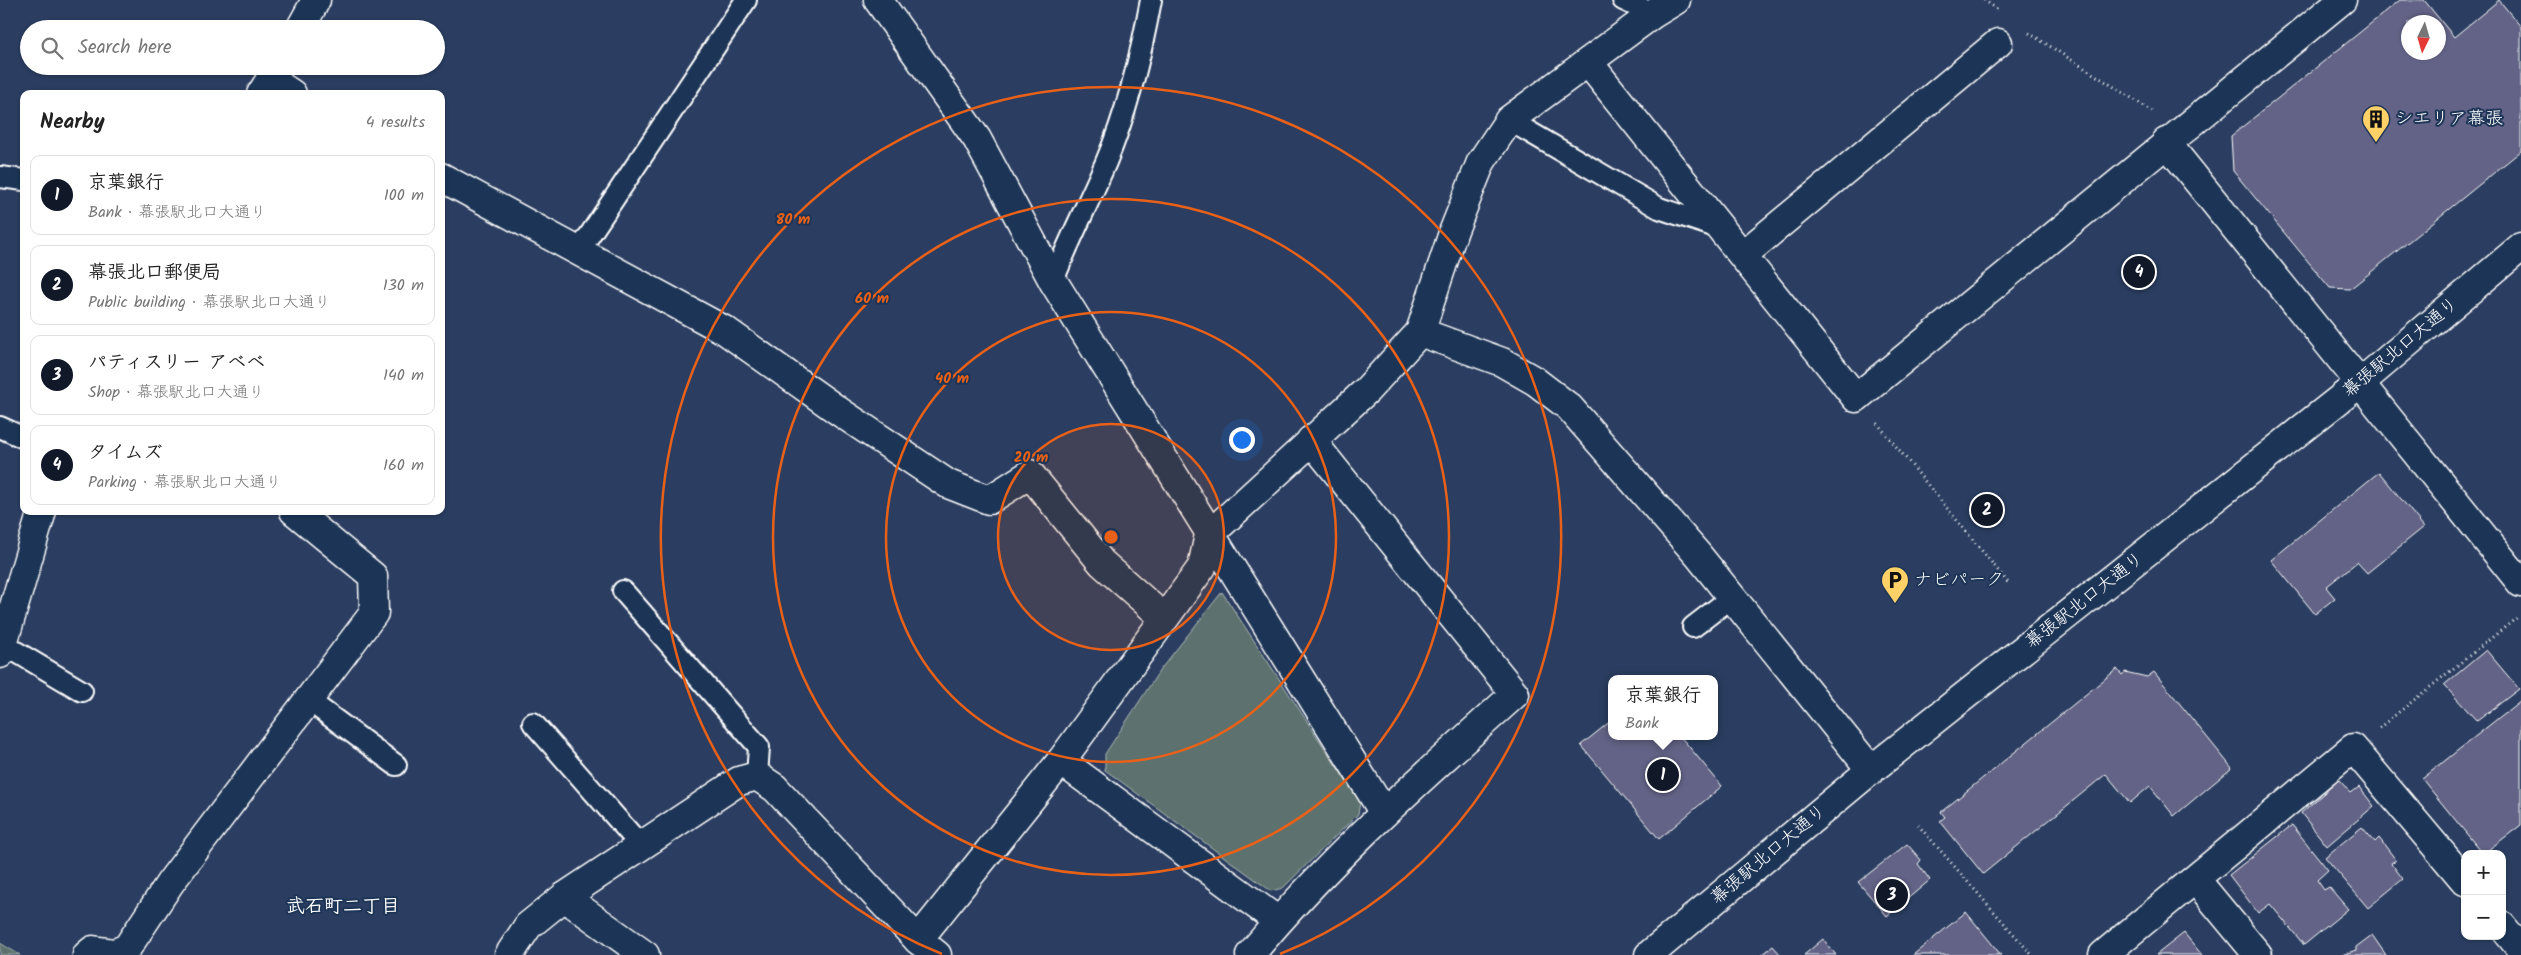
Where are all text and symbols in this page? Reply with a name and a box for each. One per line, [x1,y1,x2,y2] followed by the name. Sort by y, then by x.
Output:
[2401,15,2446,60] north arrow
[20,20,445,75] search box
[78,33,172,63] text: Search here
[38,34,66,62] icon: search
[2361,104,2391,143] building icon: シエリア幕張
[2395,105,2503,134] place label: シエリア幕張
[40,106,105,139] text: Nearby
[366,110,425,135] text: 4 results
[88,168,164,198] text: 京葉銀行
[55,183,59,208] text: 1
[384,183,424,208] text: 100 m
[88,200,266,225] text: Bank · 幕張駅北口大通り
[776,208,810,232] text: 80 m
[2123,253,2155,291] pin: 4
[88,258,221,288] text: 幕張北口郵便局
[52,273,62,298] text: 2
[383,273,424,298] text: 130 m
[855,287,889,311] text: 60 m
[88,290,330,315] text: Public building · 幕張駅北口大通り
[2337,291,2465,405] street label: 幕張駅北口大通り
[88,348,265,378] text: パティスリー アベベ
[53,363,61,388] text: 3
[383,363,424,388] text: 140 m
[935,367,969,391] text: 40 m
[88,380,265,405] text: Shop · 幕張駅北口大通り
[1229,427,1255,453] your location
[88,438,162,468] text: タイムズ
[1014,446,1048,470] text: 20 m
[53,453,61,478] text: 4
[383,453,424,478] text: 160 m
[88,470,282,495] text: Parking · 幕張駅北口大通り
[1971,491,2003,529] pin: 2
[1102,528,1120,546] centre of rings
[2019,545,2151,657] street label: 幕張駅北口大通り
[1880,565,1910,604] parking icon: ナビパーク
[1914,566,2004,595] place label: ナビパーク
[1608,675,1718,740] popup
[1625,681,1701,711] text: 京葉銀行
[1625,711,1659,736] text: Bank
[1647,756,1679,794] pin: 1
[1705,798,1833,912] street label: 幕張駅北口大通り
[2461,850,2506,940] map controls
[2461,850,2506,895] button: +
[1876,876,1908,914] pin: 3
[286,892,400,922] district label: 武石町二丁目
[2461,895,2506,940] button: −

